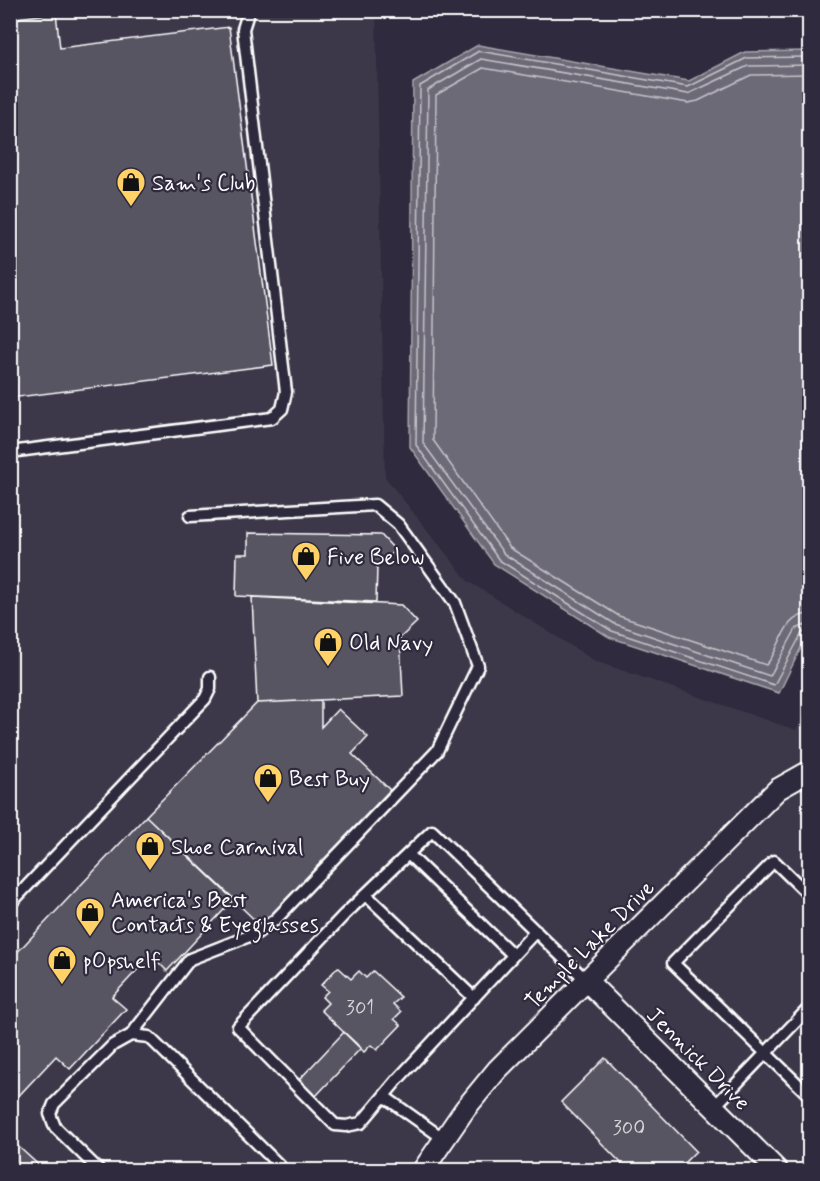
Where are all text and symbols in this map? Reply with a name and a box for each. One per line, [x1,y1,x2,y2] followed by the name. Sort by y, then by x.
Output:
[115,166,147,208] shop icon: Sam's Club
[152,170,255,198] place label: Sam's Club
[290,540,322,582] shop icon: Five Below
[327,544,424,572] place label: Five Below
[312,626,344,668] shop icon: Old Navy
[349,630,433,658] place label: Old Navy
[252,762,284,804] shop icon: Best Buy
[289,766,370,794] place label: Best Buy
[134,830,166,872] shop icon: Shoe Carnival
[171,834,303,862] place label: Shoe Carnival
[520,875,661,1016] street label: Temple Lake Drive
[111,887,319,943] place label: America's Best Contacts & Eyeglasses
[74,896,106,938] shop icon: America's Best Contacts & Eyeglasses
[46,944,78,986] shop icon: pOpshelf
[83,948,161,976] place label: pOpshelf
[346,995,374,1022] house number: 301
[640,1002,755,1117] street label: Jennick Drive
[613,1115,645,1142] house number: 300

